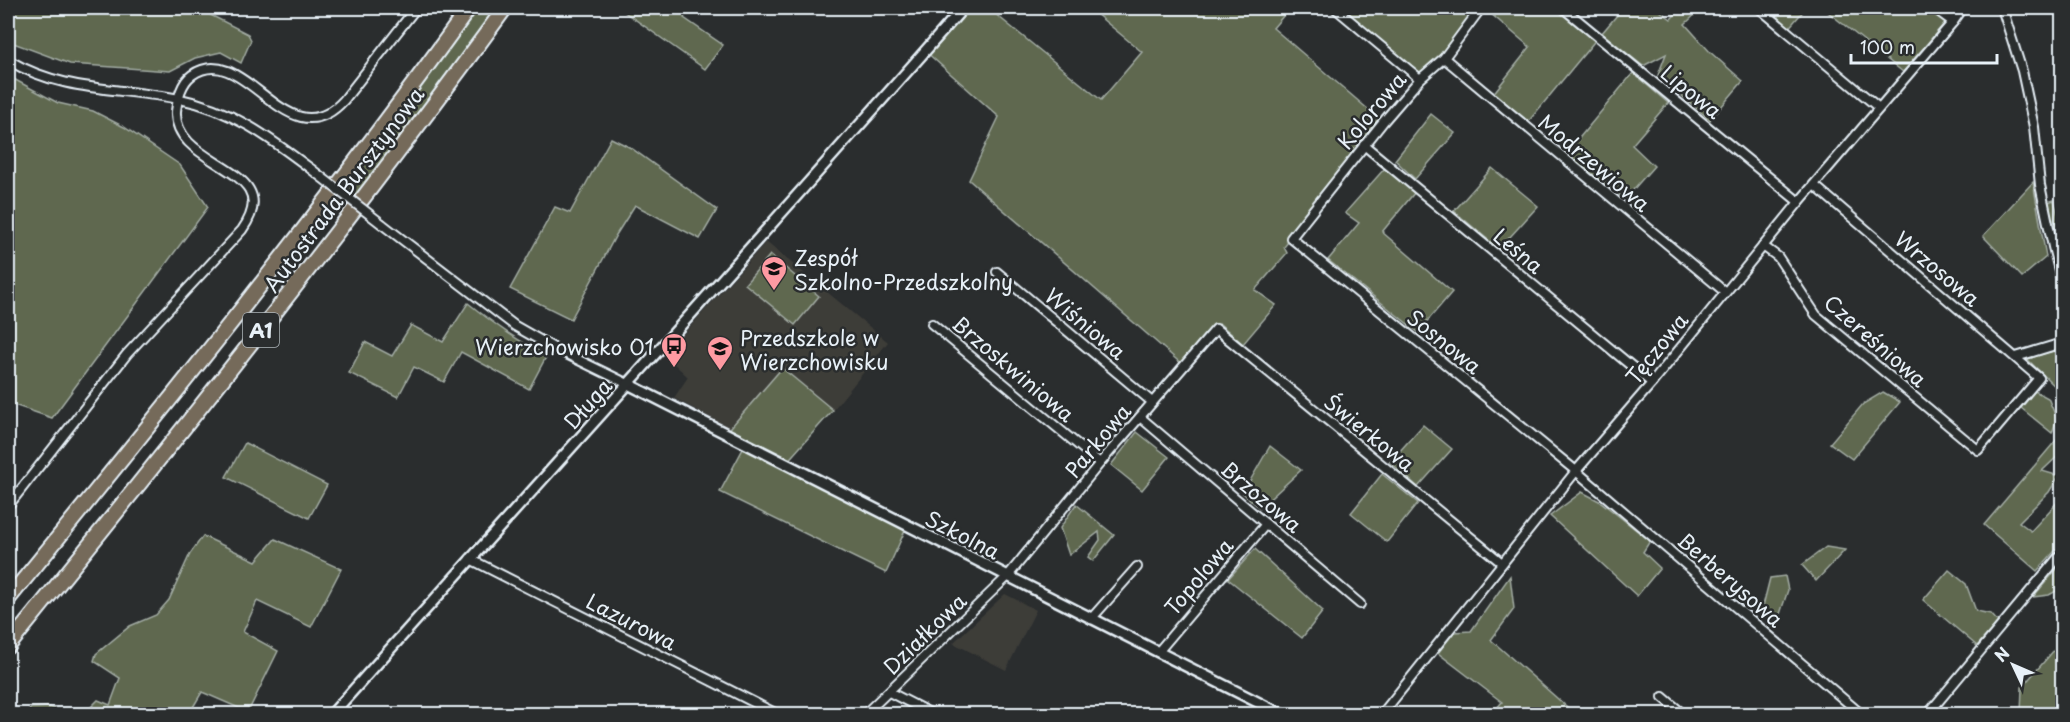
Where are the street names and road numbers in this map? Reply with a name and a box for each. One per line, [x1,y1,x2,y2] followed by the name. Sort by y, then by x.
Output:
[1654,56,1730,126] street label: Lipowa
[1329,64,1413,156] street label: Kolorowa
[255,79,431,299] street label: Autostrada Bursztynowa
[1532,106,1658,218] street label: Modrzewiowa
[1487,220,1551,280] street label: Leśna
[1888,223,1988,313] street label: Wrzosowa
[1038,279,1134,367] street label: Wiśniowa
[1817,286,1935,394] street label: Czereśniowa
[1401,301,1489,381] street label: Sosnowa
[1617,305,1695,391] street label: Tęczowa
[946,307,1082,429] street label: Brzoskwiniowa
[243,313,279,347] road number: A1
[555,370,619,436] street label: Długa
[1318,385,1422,479] street label: Świerkowa
[1056,396,1138,484] street label: Parkowa
[1214,452,1310,540] street label: Brzozowa
[920,502,1006,566] street label: Szkolna
[1671,524,1791,634] street label: Berberysowa
[1156,530,1240,622] street label: Topolowa
[581,585,683,657] street label: Lazurowa
[875,585,973,681] street label: Działkowa

